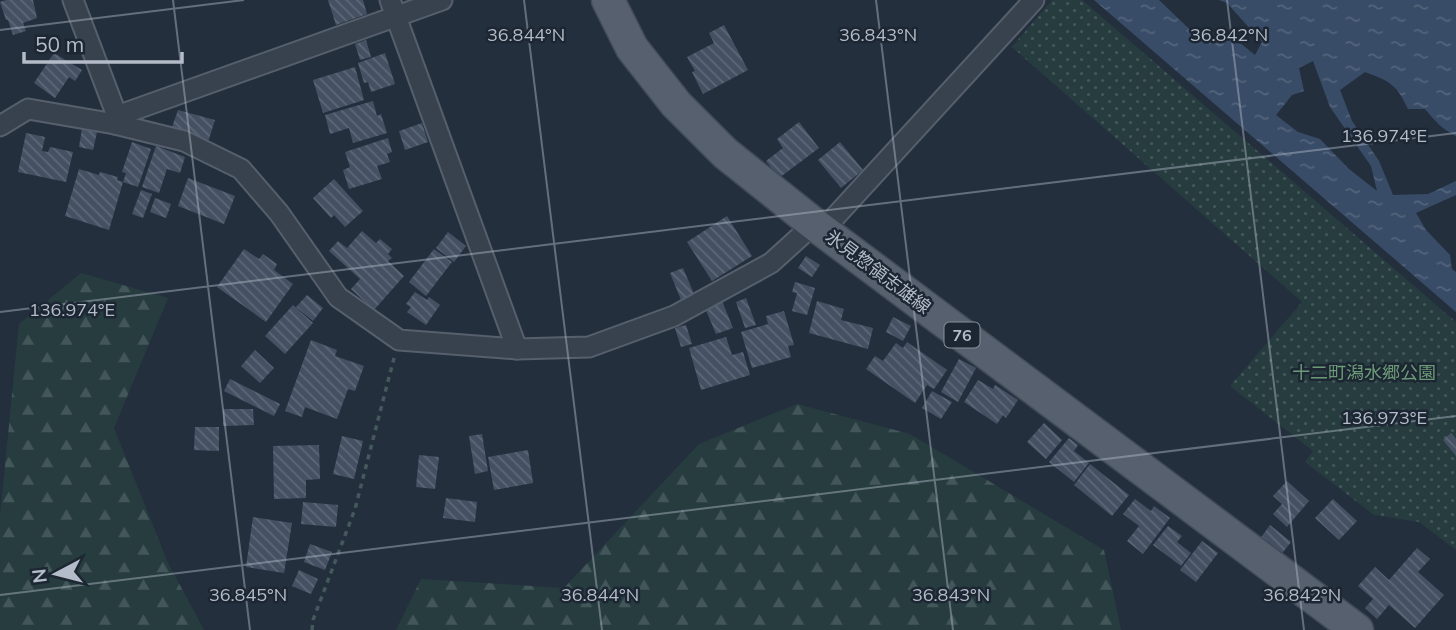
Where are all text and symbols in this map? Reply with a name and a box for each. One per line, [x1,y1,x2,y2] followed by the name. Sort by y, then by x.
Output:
[24,21,182,65] scale bar
[487,23,565,46] text: 36.844°N
[839,23,917,46] text: 36.843°N
[1190,23,1268,46] text: 36.842°N
[35,31,84,57] text: 50 m
[1341,124,1427,147] text: 136.974°E
[821,225,936,319] street label: 氷見惣領志雄線
[29,298,115,321] text: 136.974°E
[944,322,979,348] road number: 76
[1292,361,1436,384] park label: 十二町潟水郷公園
[1341,406,1427,429] text: 136.973°E
[21,539,91,609] north arrow
[26,567,52,585] text: N
[209,583,287,606] text: 36.845°N
[561,583,639,606] text: 36.844°N
[912,583,990,606] text: 36.843°N
[1263,583,1341,606] text: 36.842°N

